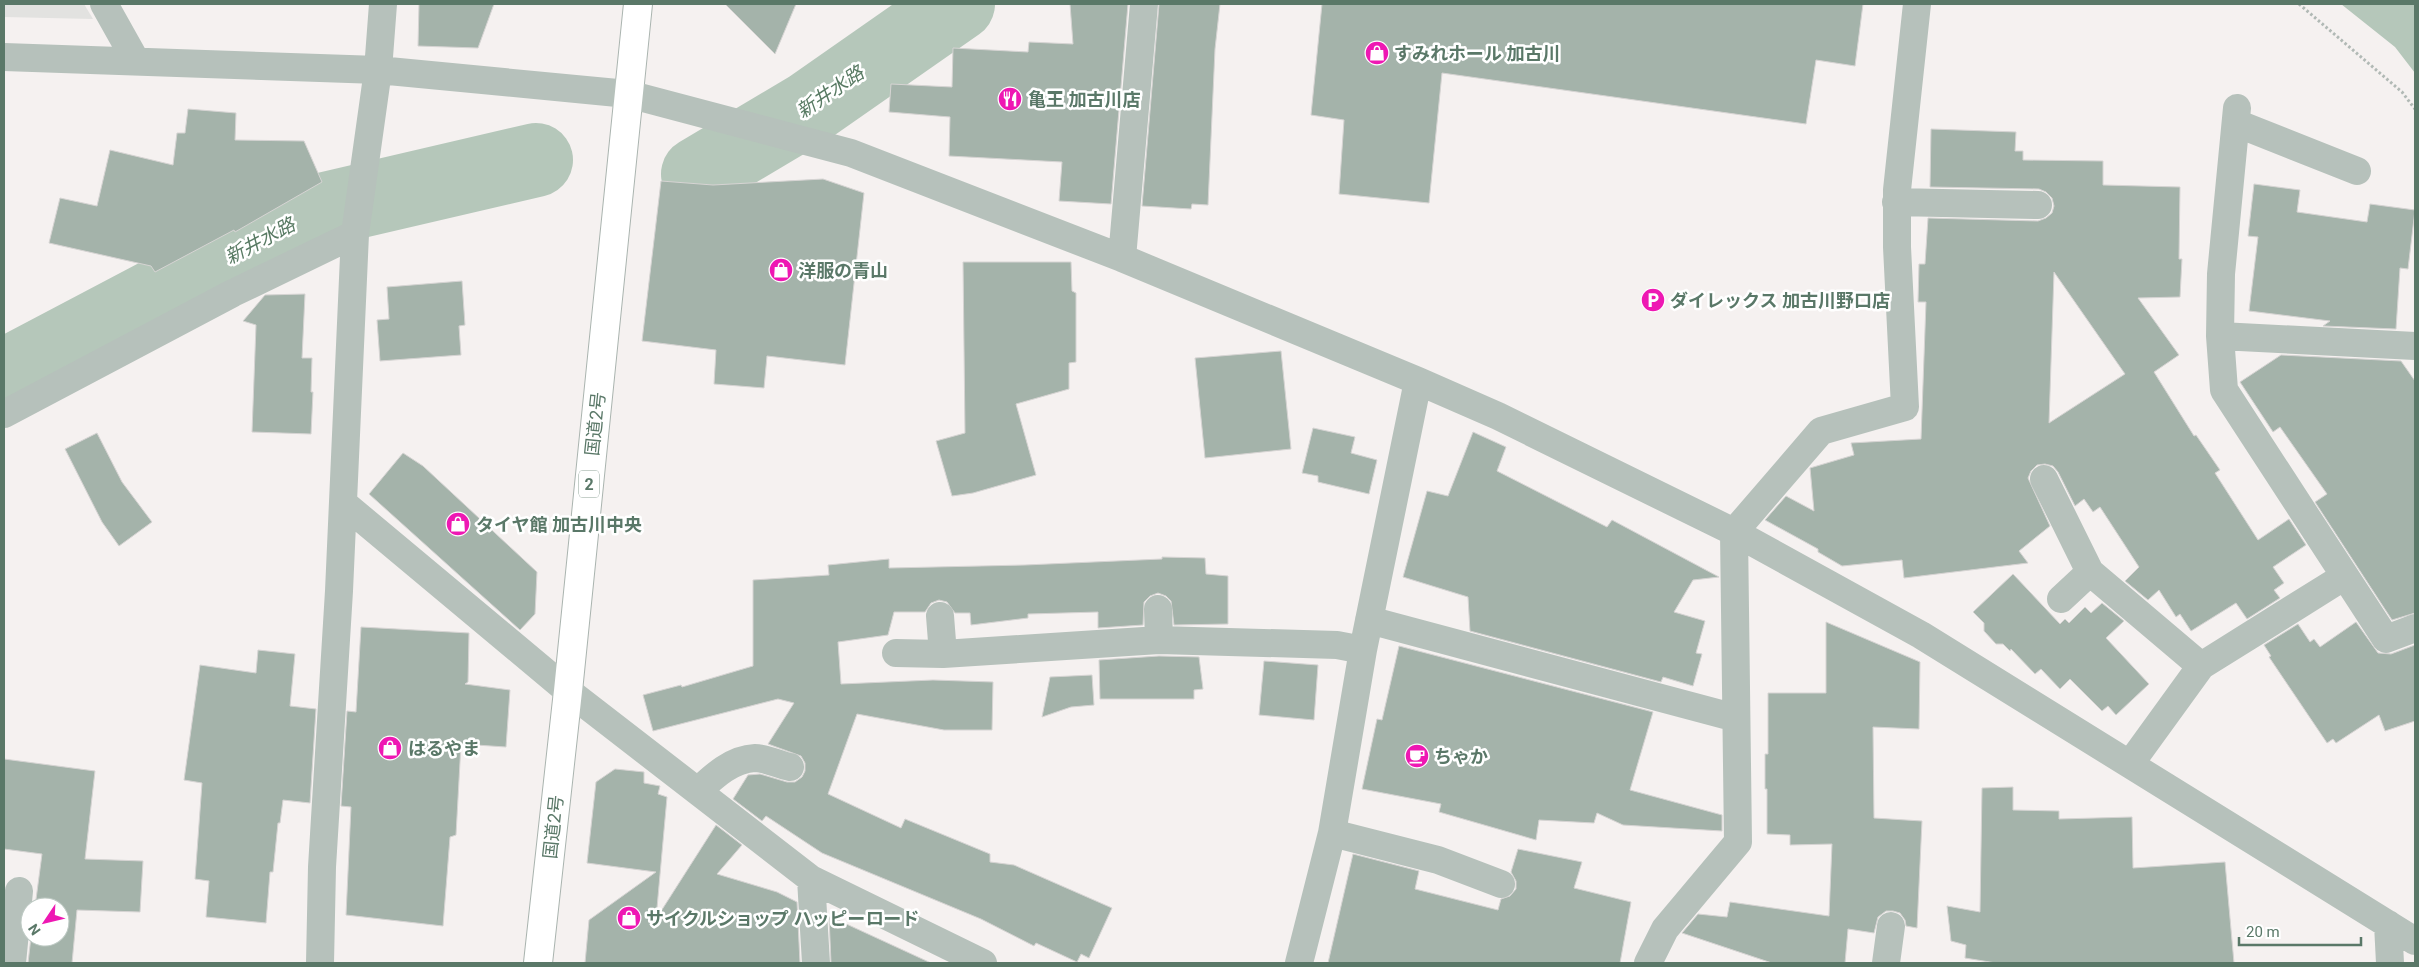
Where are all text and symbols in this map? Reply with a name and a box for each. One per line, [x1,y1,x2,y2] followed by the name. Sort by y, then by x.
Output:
[1364,40,1390,66] shop icon: すみれホール 加古川
[1394,43,1560,64] place label: すみれホール 加古川
[792,60,870,123] water label: 新井水路
[997,86,1023,112] restaurant icon: 亀王 加古川店
[1028,89,1140,110] place label: 亀王 加古川店
[221,212,301,269] water label: 新井水路
[768,257,794,283] shop icon: 洋服の青山
[798,260,888,281] place label: 洋服の青山
[1640,287,1666,313] parking icon: ダイレックス 加古川野口店
[1670,290,1890,311] place label: ダイレックス 加古川野口店
[581,391,609,457] street label: 国道2号
[579,470,599,498] road number: 2
[445,511,471,537] shop icon: タイヤ館 加古川中央
[476,514,642,535] place label: タイヤ館 加古川中央
[377,735,403,761] shop icon: はるやま
[408,738,480,759] place label: はるやま
[1404,743,1430,769] cafe icon: ちゃか
[1434,746,1488,767] place label: ちゃか
[539,794,567,860] street label: 国道2号
[20,897,70,947] north arrow
[616,905,642,931] shop icon: サイクルショップ ハッピーロード
[646,908,920,929] place label: サイクルショップ ハッピーロード
[2239,914,2362,946] scale bar
[25,921,44,938] text: N
[2246,923,2280,941] text: 20 m

